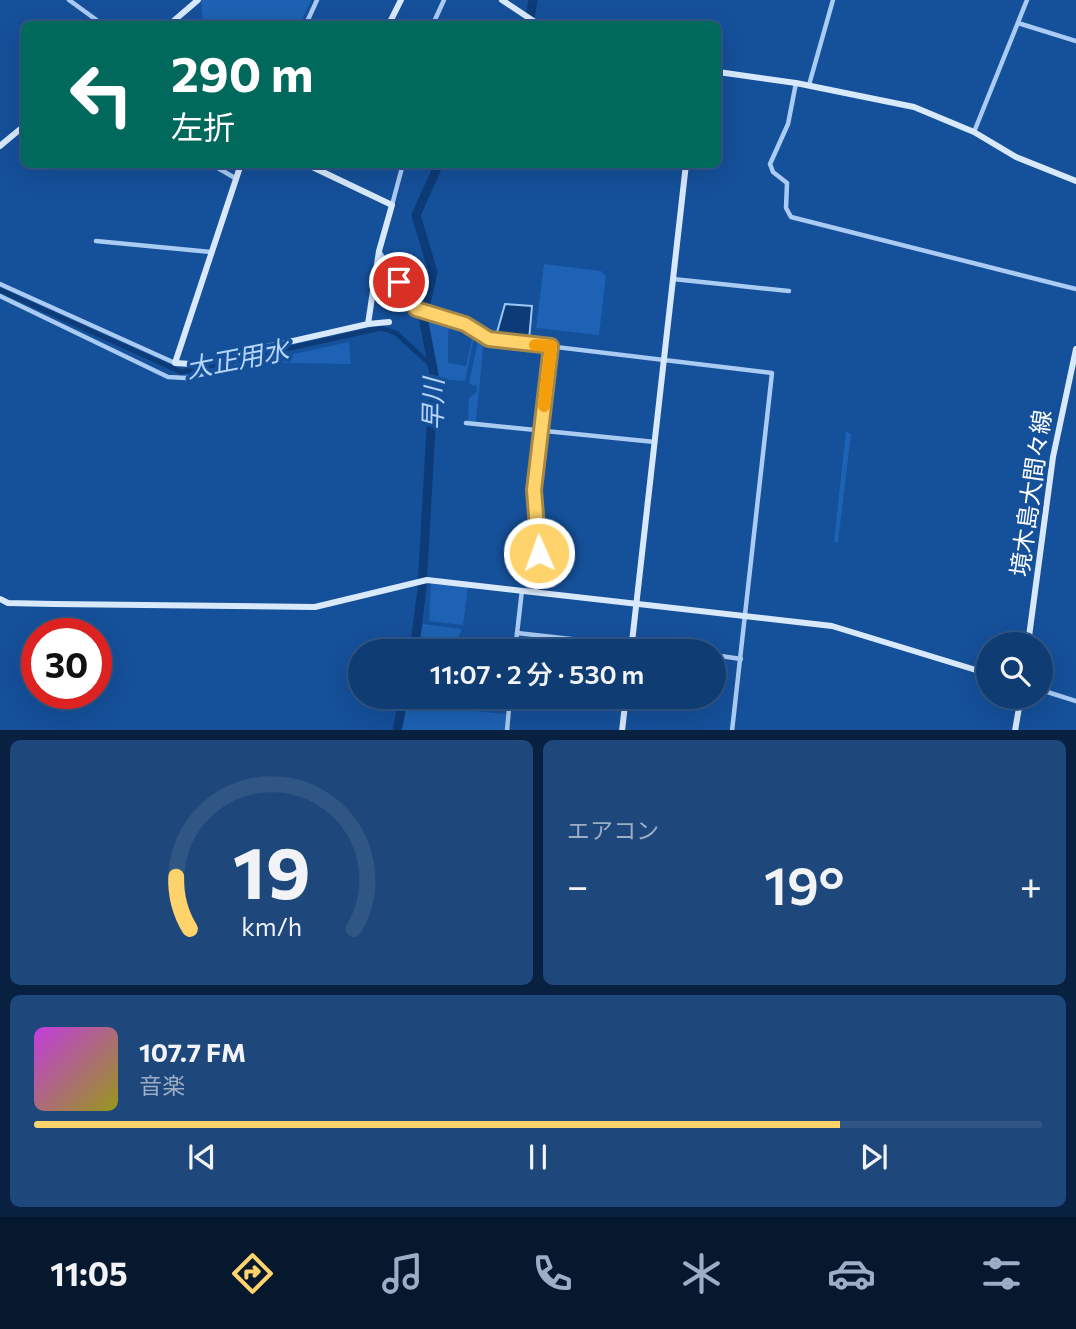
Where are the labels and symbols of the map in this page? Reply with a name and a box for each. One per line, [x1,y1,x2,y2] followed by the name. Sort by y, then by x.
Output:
[369,252,429,312] pin
[183,332,294,383] water label: 大正用水
[416,375,448,430] water label: 早川
[1004,408,1056,578] street label: 境木島大間々線
[502,516,576,590] position arrow
[21,618,112,709] speed limit sign: 30

